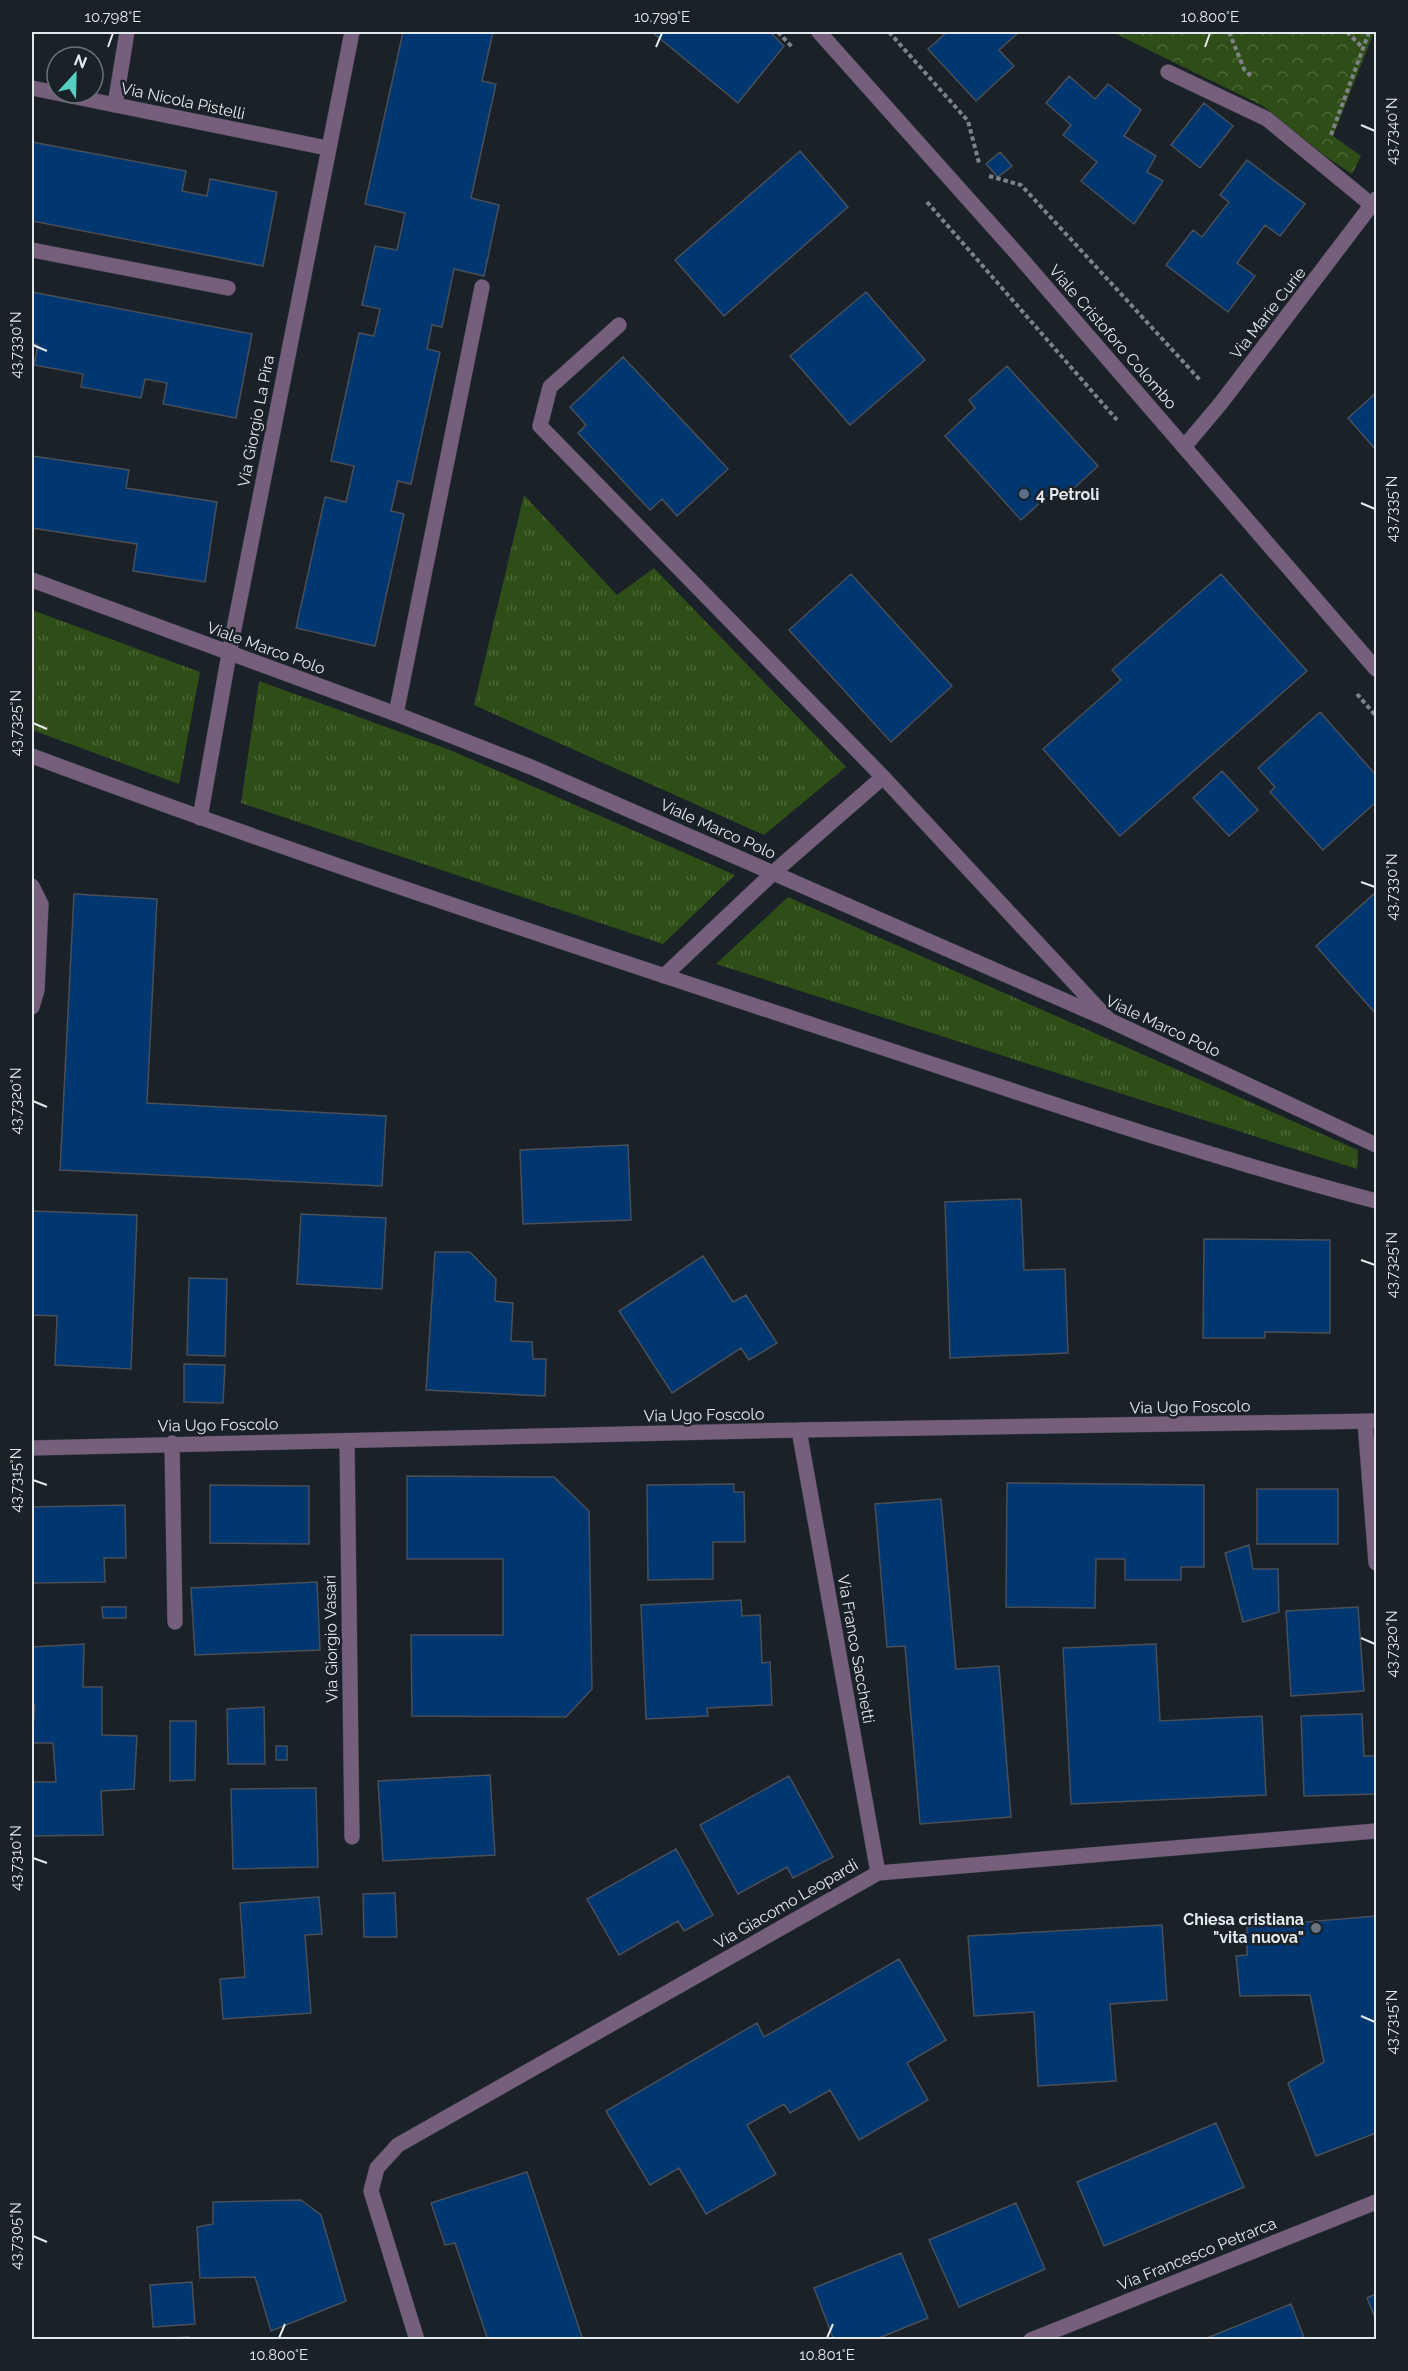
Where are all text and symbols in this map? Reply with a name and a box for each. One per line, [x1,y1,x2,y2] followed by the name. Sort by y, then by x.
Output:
[85,8,141,26] text: 10.798°E
[634,8,690,26] text: 10.799°E
[1181,8,1239,26] text: 10.800°E
[45,45,105,105] north arrow
[71,50,90,73] text: N
[119,79,247,123] street label: Via Nicola Pistelli
[1383,97,1401,165] text: 43.7340°N
[1045,261,1181,413] street label: Viale Cristoforo Colombo
[1226,263,1310,363] street label: Via Marie Curie
[7,311,25,379] text: 43.7330°N
[234,353,278,489] street label: Via Giorgio La Pira
[1383,476,1401,542] text: 43.7335°N
[1036,485,1099,504] place label: 4 Petroli
[1017,487,1031,501] marker: 4 Petroli
[204,618,328,678] street label: Viale Marco Polo
[7,690,25,756] text: 43.7325°N
[657,795,779,863] street label: Viale Marco Polo
[1383,853,1401,921] text: 43.7330°N
[1103,991,1223,1061] street label: Viale Marco Polo
[7,1068,25,1134] text: 43.7320°N
[1383,1232,1401,1298] text: 43.7325°N
[1129,1396,1251,1418] street label: Via Ugo Foscolo
[643,1404,765,1426] street label: Via Ugo Foscolo
[157,1414,279,1436] street label: Via Ugo Foscolo
[7,1448,25,1512] text: 43.7315°N
[834,1573,878,1725] street label: Via Franco Sacchetti
[320,1575,342,1703] street label: Via Giorgio Vasari
[1383,1611,1401,1677] text: 43.7320°N
[7,1825,25,1891] text: 43.7310°N
[711,1855,861,1953] street label: Via Giacomo Leopardi
[1183,1910,1304,1947] place label: Chiesa cristiana "vita nuova"
[1309,1921,1323,1935] marker: Chiesa cristiana "vita nuova"
[1383,1990,1401,2054] text: 43.7315°N
[7,2202,25,2270] text: 43.7305°N
[1115,2213,1279,2295] street label: Via Francesco Petrarca
[250,2346,308,2364] text: 10.800°E
[799,2346,855,2364] text: 10.801°E

